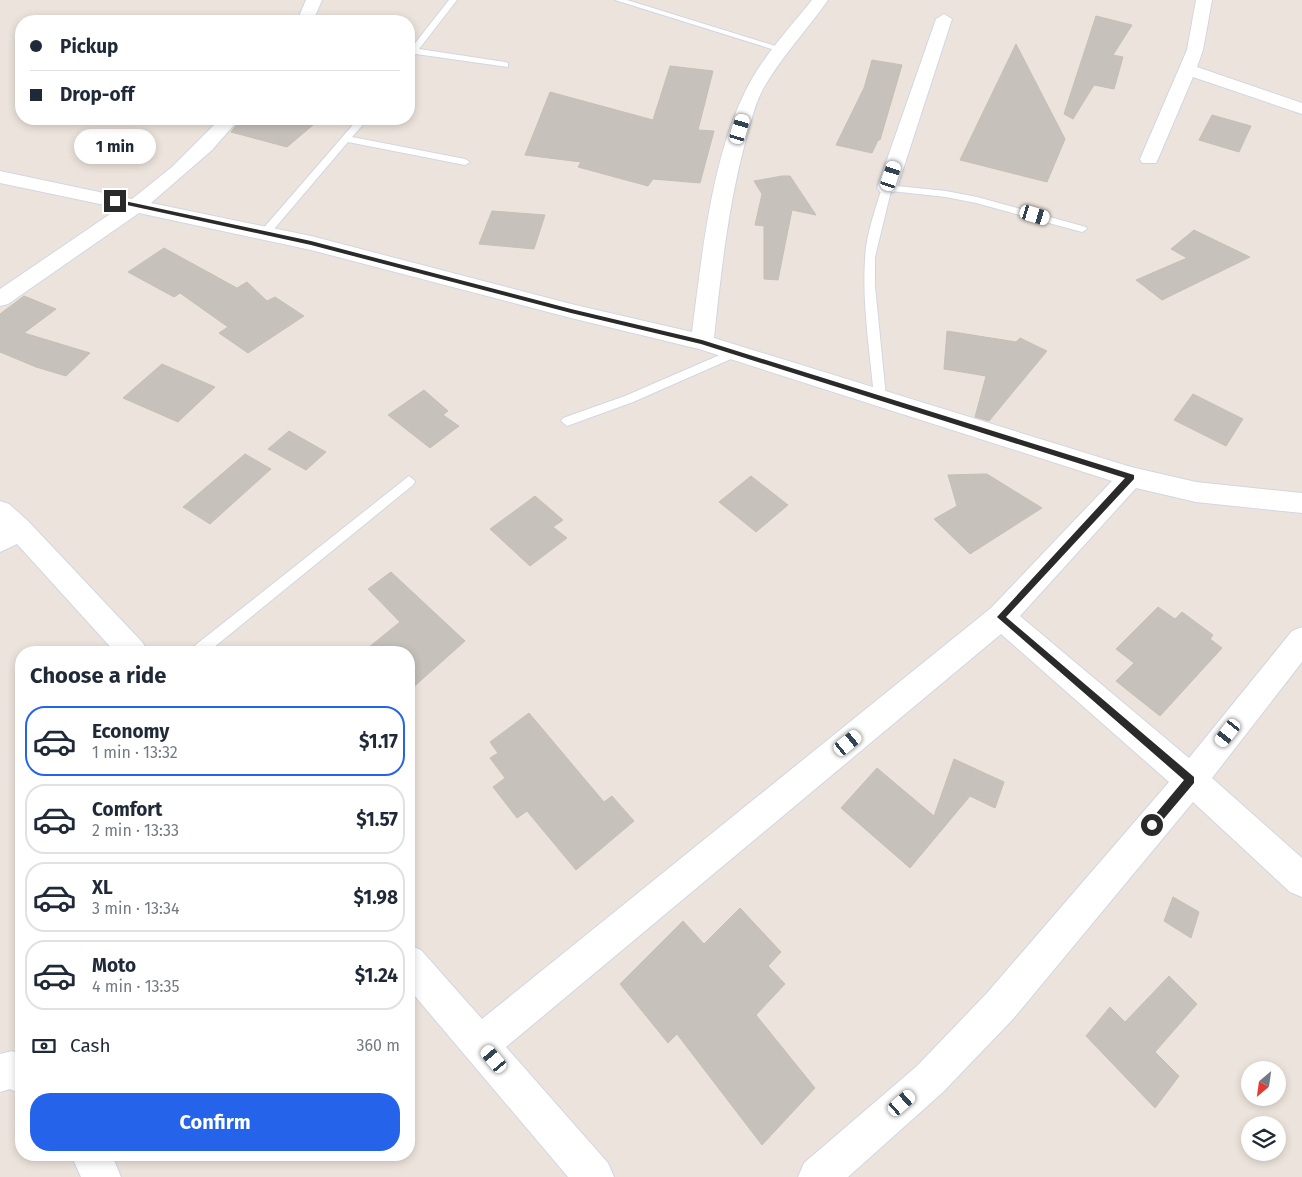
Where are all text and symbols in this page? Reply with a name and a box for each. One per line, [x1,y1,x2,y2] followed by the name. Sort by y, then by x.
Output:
[60,35,118,58] text: Pickup
[60,83,134,106] text: Drop-off
[728,112,751,146] car
[74,128,156,164] callout: 1 min
[96,137,134,156] text: 1 min
[879,159,902,193] car
[104,190,126,212] route end
[1018,203,1051,227] car
[30,662,166,689] text: Choose a ride
[1212,717,1243,749] car
[32,719,77,764] icon: car
[92,720,169,743] text: Economy
[831,728,864,758] car
[359,730,398,753] text: $1.17
[92,743,178,762] text: 1 min · 13:32
[32,797,77,842] icon: car
[92,798,162,821] text: Comfort
[356,808,398,831] text: $1.57
[1141,814,1163,836] route start
[92,821,179,840] text: 2 min · 13:33
[32,875,77,920] icon: car
[92,876,113,899] text: XL
[354,886,398,909] text: $1.98
[92,899,179,918] text: 3 min · 13:34
[32,953,77,998] icon: car
[92,954,136,977] text: Moto
[355,964,398,987] text: $1.24
[92,977,180,996] text: 4 min · 13:35
[30,1032,58,1060] icon: cash
[70,1034,111,1057] text: Cash
[357,1036,400,1055] text: 360 m
[478,1043,509,1075] car
[1241,1061,1286,1106] north arrow
[1241,1061,1286,1161] map controls
[885,1087,918,1119] car
[30,1093,400,1151] button: Confirm
[1241,1116,1286,1161] button: layers

